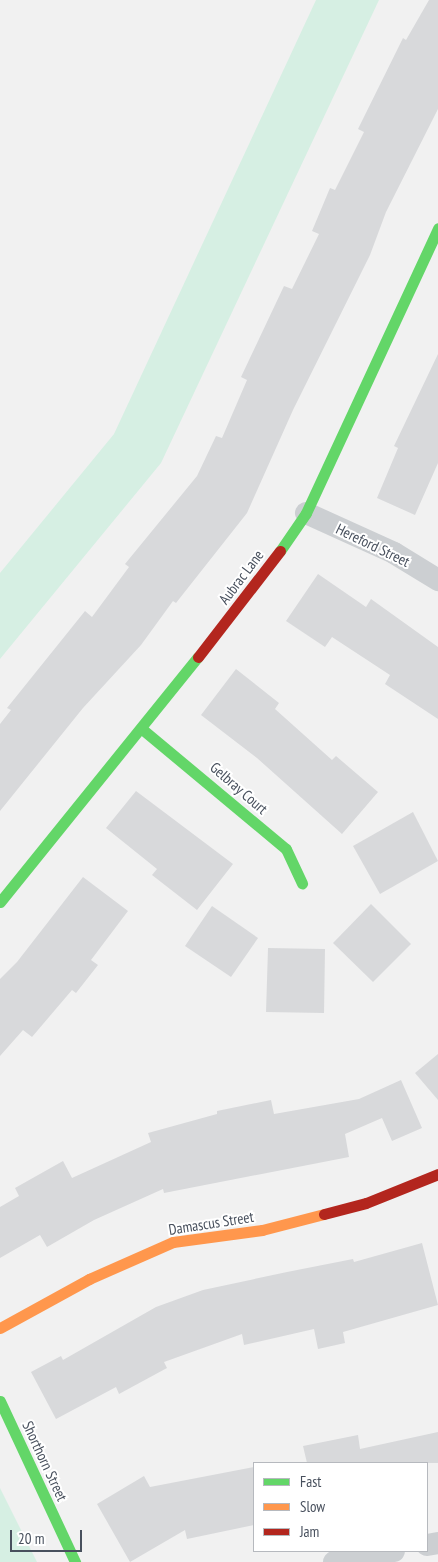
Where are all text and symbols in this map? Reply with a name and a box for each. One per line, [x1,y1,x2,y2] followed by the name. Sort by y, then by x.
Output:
[333,519,413,571] street label: Hereford Street
[215,546,267,608] street label: Aubrac Lane
[206,758,272,818] street label: Gelbray Court
[167,1207,255,1239] street label: Damascus Street
[19,1418,71,1504] street label: Shorthorn Street
[253,1462,428,1552] legend
[300,1472,321,1491] text: Fast
[300,1497,325,1516] text: Slow
[12,1520,85,1552] scale bar
[300,1522,319,1541] text: Jam
[18,1529,44,1548] text: 20 m

